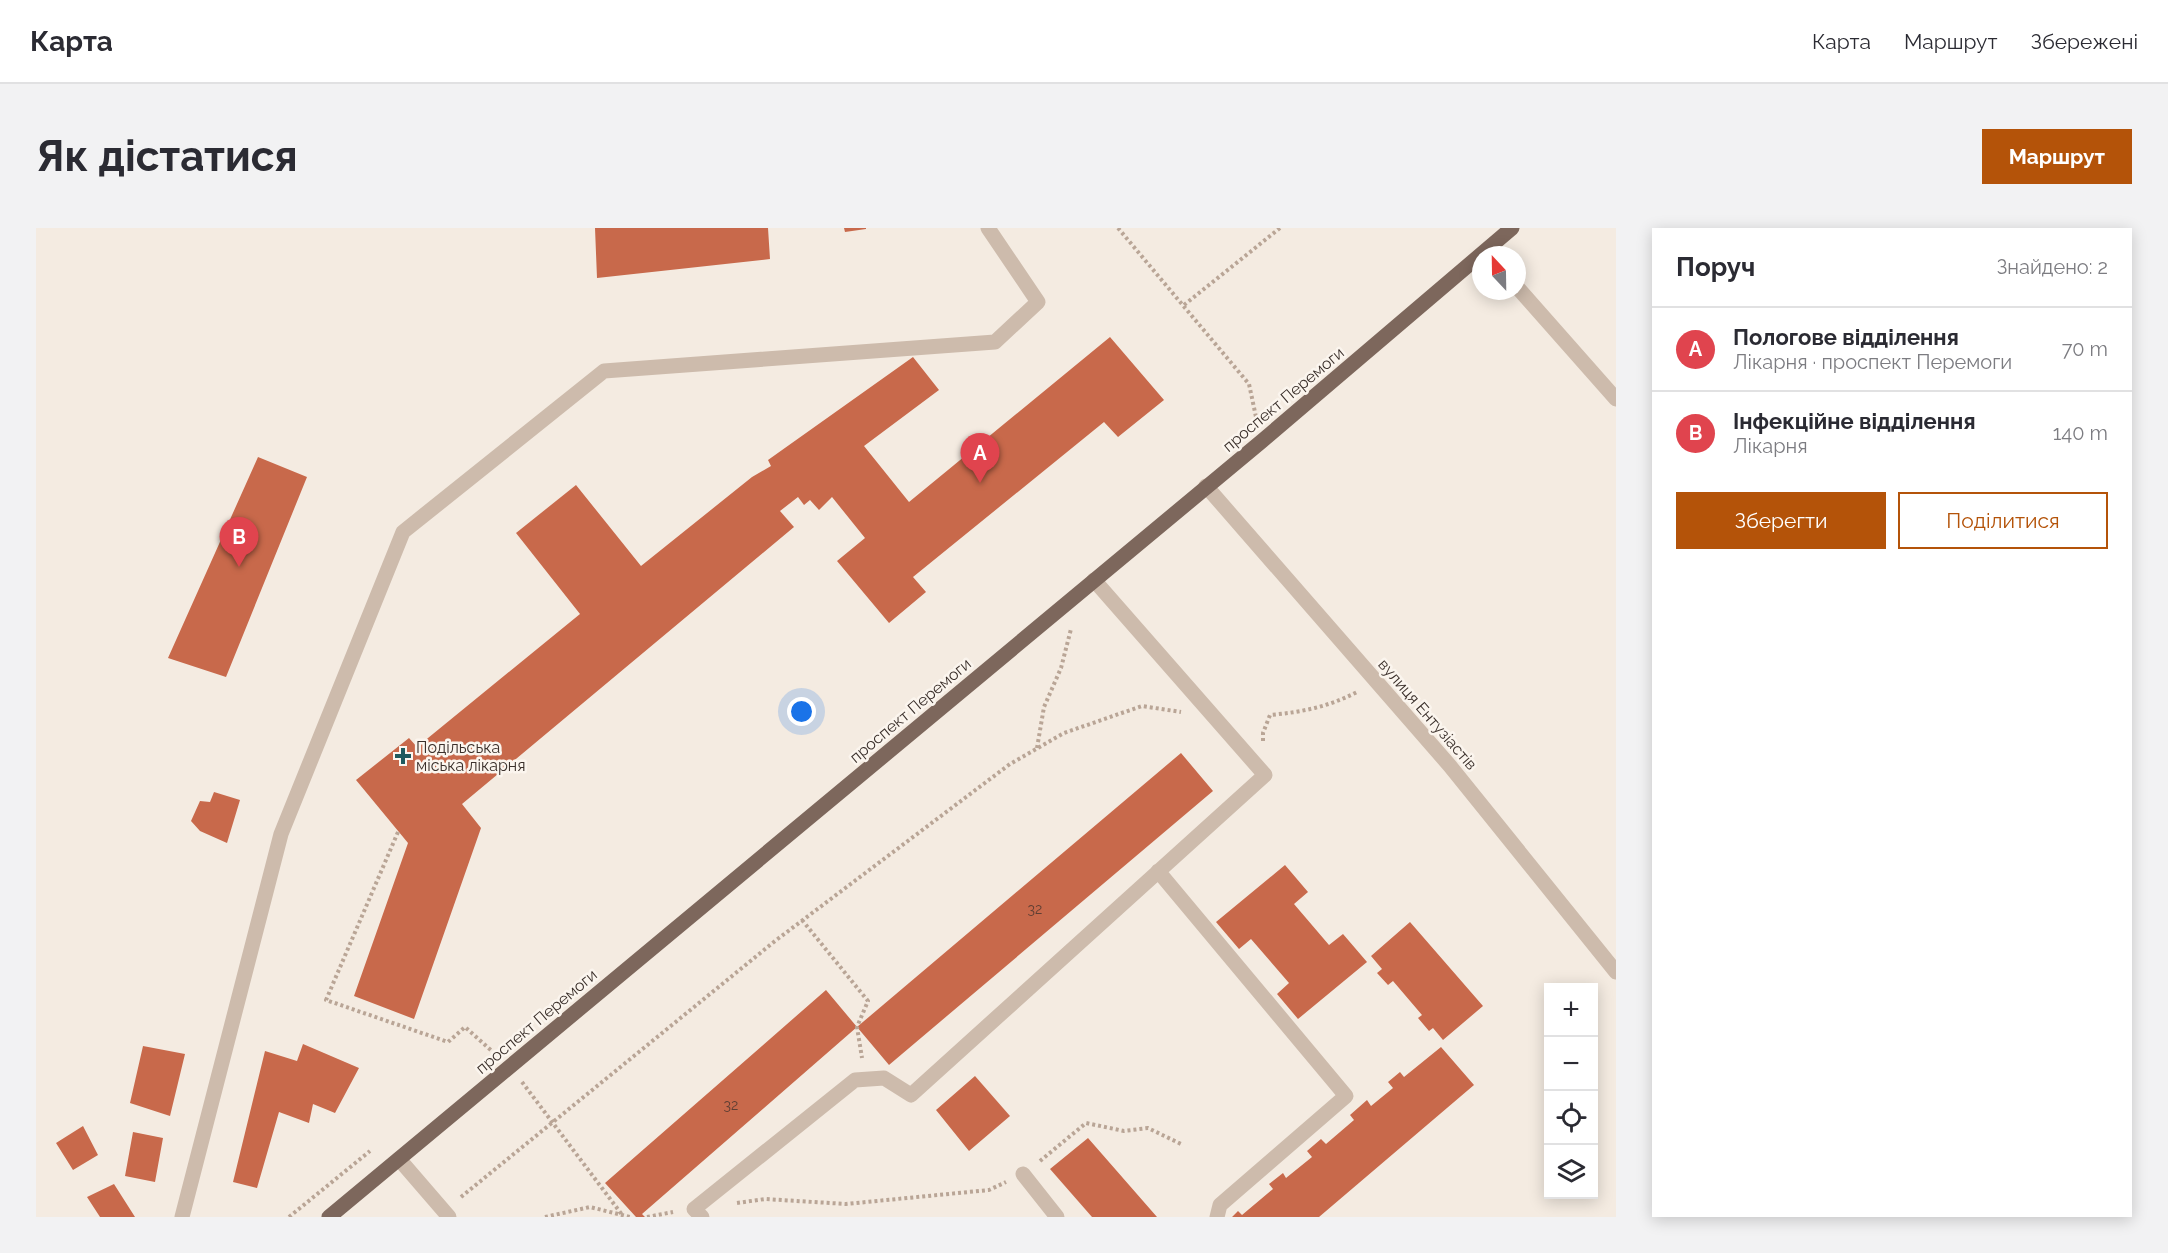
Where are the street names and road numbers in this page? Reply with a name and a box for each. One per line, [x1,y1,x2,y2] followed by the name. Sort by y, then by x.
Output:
[1219,343,1348,456] street label: проспект Перемоги
[846,654,975,767] street label: проспект Перемоги
[1374,655,1481,774] street label: вулиця Ентузіастів
[472,965,601,1078] street label: проспект Перемоги

